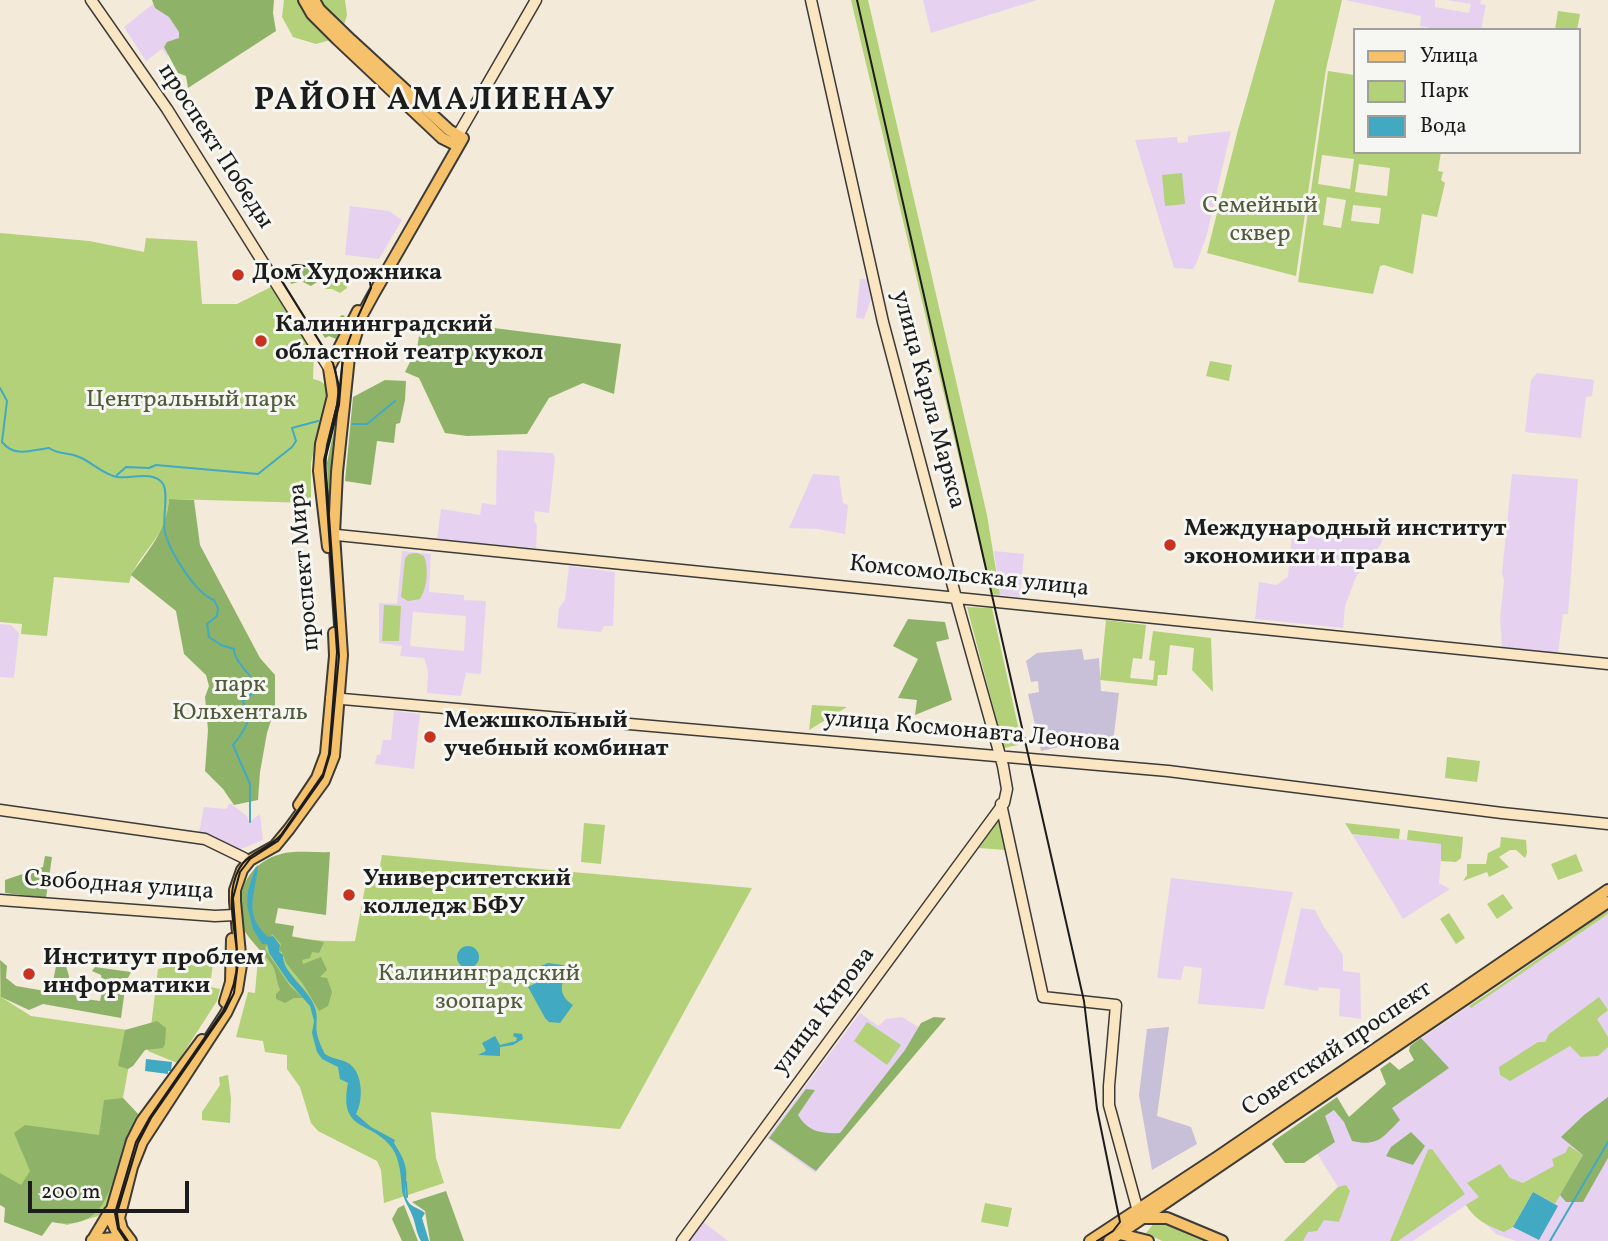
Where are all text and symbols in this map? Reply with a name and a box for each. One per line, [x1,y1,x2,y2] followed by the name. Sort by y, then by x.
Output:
[1352,28,1580,154] legend
[1420,42,1478,71] text: Улица
[150,59,278,235] street label: проспект Победы
[1420,77,1469,106] text: Парк
[256,84,614,122] district label: РАЙОН АМАЛИЕНАУ
[1420,112,1467,141] text: Вода
[1202,194,1318,250] park label: Семейный сквер
[252,261,442,289] place label: Дом Художника
[230,267,246,283] marker: Дом Художника
[884,288,970,512] street label: улица Карла Маркса
[275,313,543,369] place label: Калининградский областной театр кукол
[253,333,269,349] marker: Калининградский областной театр кукол
[86,388,296,416] park label: Центральный парк
[284,482,328,652] street label: проспект Мира
[1184,517,1507,573] place label: Международный институт экономики и права
[1162,537,1178,553] marker: Международный институт экономики и права
[848,551,1090,605] street label: Комсомольская улица
[172,673,308,729] park label: парк Юльхенталь
[822,706,1122,760] street label: улица Космонавта Леонова
[444,709,669,765] place label: Межшкольный учебный комбинат
[422,729,438,745] marker: Межшкольный учебный комбинат
[23,866,215,908] street label: Свободная улица
[363,867,571,923] place label: Университетский колледж БФУ
[341,887,357,903] marker: Университетский колледж БФУ
[767,942,883,1082] street label: улица Кирова
[43,946,264,1002] place label: Институт проблем информатики
[378,962,580,1018] park label: Калининградский зоопарк
[21,966,37,982] marker: Институт проблем информатики
[1238,976,1438,1124] street label: Советский проспект
[32,1168,192,1212] scale bar
[41,1178,101,1207] text: 200 m

